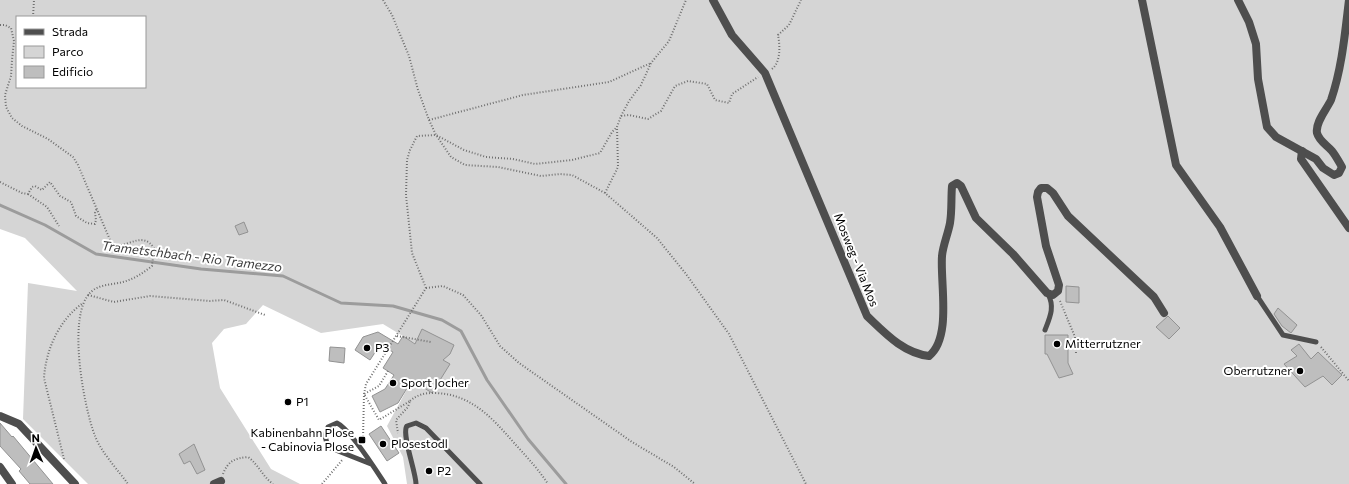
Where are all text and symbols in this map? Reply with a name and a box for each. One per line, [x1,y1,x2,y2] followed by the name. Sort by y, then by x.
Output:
[16,16,146,88] legend
[52,24,88,38] text: Strada
[52,44,84,58] text: Parco
[52,64,93,78] text: Edificio
[832,211,882,308] street label: Mosweg - Via Mos
[101,237,283,275] water label: Trametschbach - Rio Tramezzo
[1065,336,1141,350] place label: Mitterrutzner
[1052,339,1062,349] marker: Mitterrutzner
[375,340,390,354] place label: P3
[362,343,372,353] marker: P3
[1224,363,1292,377] place label: Oberrutzner
[1295,366,1305,376] marker: Oberrutzner
[401,375,469,390] place label: Sport Jocher
[388,378,398,388] marker: Sport Jocher
[296,394,309,408] place label: P1
[283,397,293,407] marker: P1
[251,425,354,453] place label: Kabinenbahn Plose - Cabinovia Plose
[16,428,56,468] north arrow
[31,431,40,444] text: N
[357,435,367,445] marker: Kabinenbahn Plose - Cabinovia Plose
[391,436,448,450] place label: Plosestodl
[378,439,388,449] marker: Plosestodl
[437,463,452,477] place label: P2
[424,466,434,476] marker: P2

